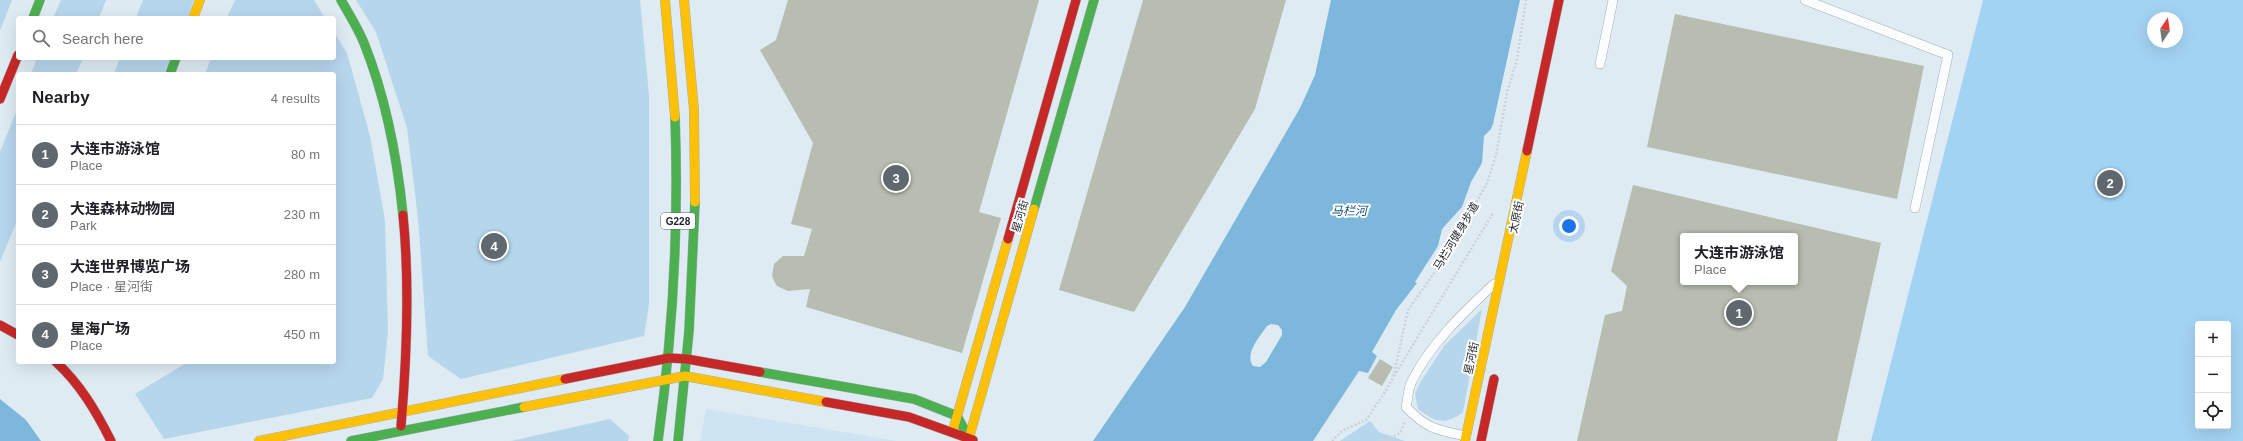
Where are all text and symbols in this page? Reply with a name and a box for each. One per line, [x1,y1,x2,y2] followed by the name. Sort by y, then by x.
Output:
[2147,12,2183,48] north arrow
[16,16,336,60] search box
[30,27,52,49] icon: search
[62,30,144,47] text: Search here
[32,88,90,107] text: Nearby
[271,91,320,106] text: 4 results
[70,140,160,157] text: 大连市游泳馆
[41,147,49,162] text: 1
[291,147,320,162] text: 80 m
[70,158,103,173] text: Place
[883,163,909,193] pin: 3
[2097,168,2123,198] pin: 2
[1010,198,1030,234] street label: 星河街
[70,200,175,217] text: 大连森林动物园
[1431,200,1481,272] street label: 马栏河健身步道
[1507,200,1525,234] street label: 太原街
[1331,204,1369,218] water label: 马栏河
[41,207,49,222] text: 2
[284,207,320,222] text: 230 m
[661,213,695,229] road number: G228
[1559,216,1579,236] your location
[70,218,97,233] text: Park
[481,231,507,261] pin: 4
[1680,233,1798,285] popup
[1694,244,1784,261] text: 大连市游泳馆
[70,258,190,275] text: 大连世界博览广场
[1694,262,1727,277] text: Place
[41,267,49,282] text: 3
[284,267,320,282] text: 280 m
[70,279,153,294] text: Place · 星河街
[1726,298,1752,328] pin: 1
[70,320,130,337] text: 星海广场
[2195,321,2231,429] map controls
[2195,321,2231,357] button: +
[41,327,49,342] text: 4
[284,327,320,342] text: 450 m
[70,338,103,353] text: Place
[1462,341,1480,375] street label: 星河街
[2195,357,2231,393] button: −
[2195,393,2231,429] button: locate

